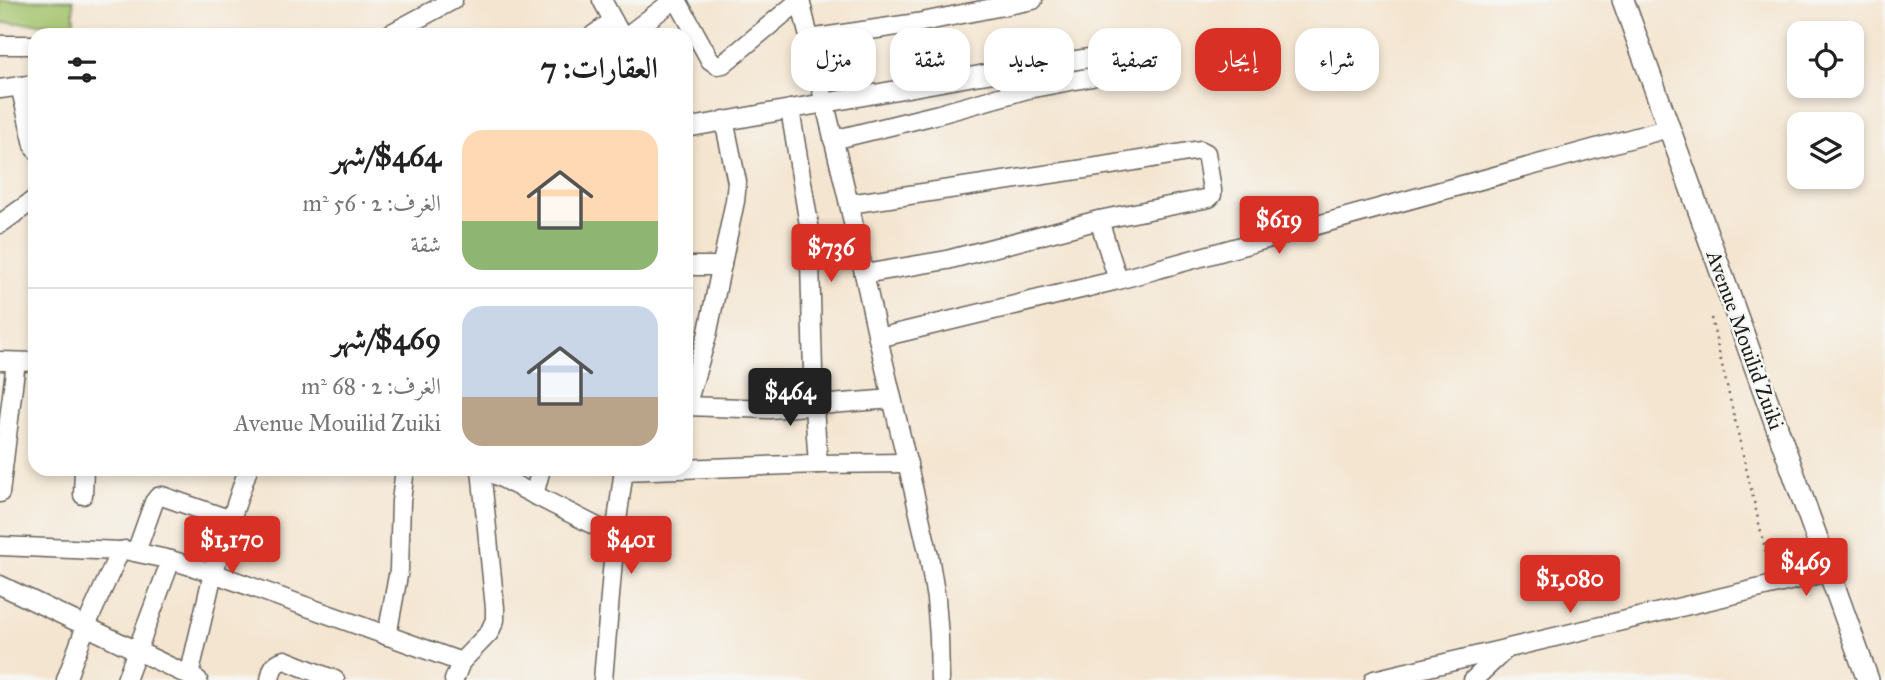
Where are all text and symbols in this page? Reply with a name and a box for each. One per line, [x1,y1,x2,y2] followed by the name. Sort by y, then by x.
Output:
[1787,21,1864,189] map controls
[1787,21,1864,98] button: locate
[791,28,876,91] chip: منزل
[890,28,970,91] chip: شقة
[984,28,1074,91] chip: جديد
[1088,28,1181,91] chip: تصفية
[1195,28,1281,91] chip: إيجار
[1295,28,1379,91] chip: شراء
[541,50,658,86] text: العقارات: 7
[63,51,101,89] icon: filters
[1787,112,1864,189] button: layers
[332,138,441,174] text: $464/شهر
[518,158,602,242] icon: home
[303,189,441,217] text: الغرف: 2 · 56 m²
[1238,196,1320,256] pin: $619
[1256,205,1302,233] text: $619
[790,224,872,284] pin: $736
[411,230,441,258] text: شقة
[807,233,855,261] text: $736
[1700,246,1790,433] street label: Avenue Mouilid Zuiki
[332,321,441,357] text: $469/شهر
[518,334,602,418] icon: home
[749,368,831,428] pin: $464
[301,372,441,400] text: الغرف: 2 · 68 m²
[764,377,816,405] text: $464
[234,409,441,437] text: Avenue Mouilid Zuiki
[175,516,289,576] pin: $1,170
[590,516,672,576] pin: $401
[200,525,264,553] text: $1,170
[607,525,655,553] text: $401
[1765,538,1847,598] pin: $469
[1781,547,1831,575] text: $469
[1513,556,1627,615] pin: $1,080
[1536,564,1604,592] text: $1,080

